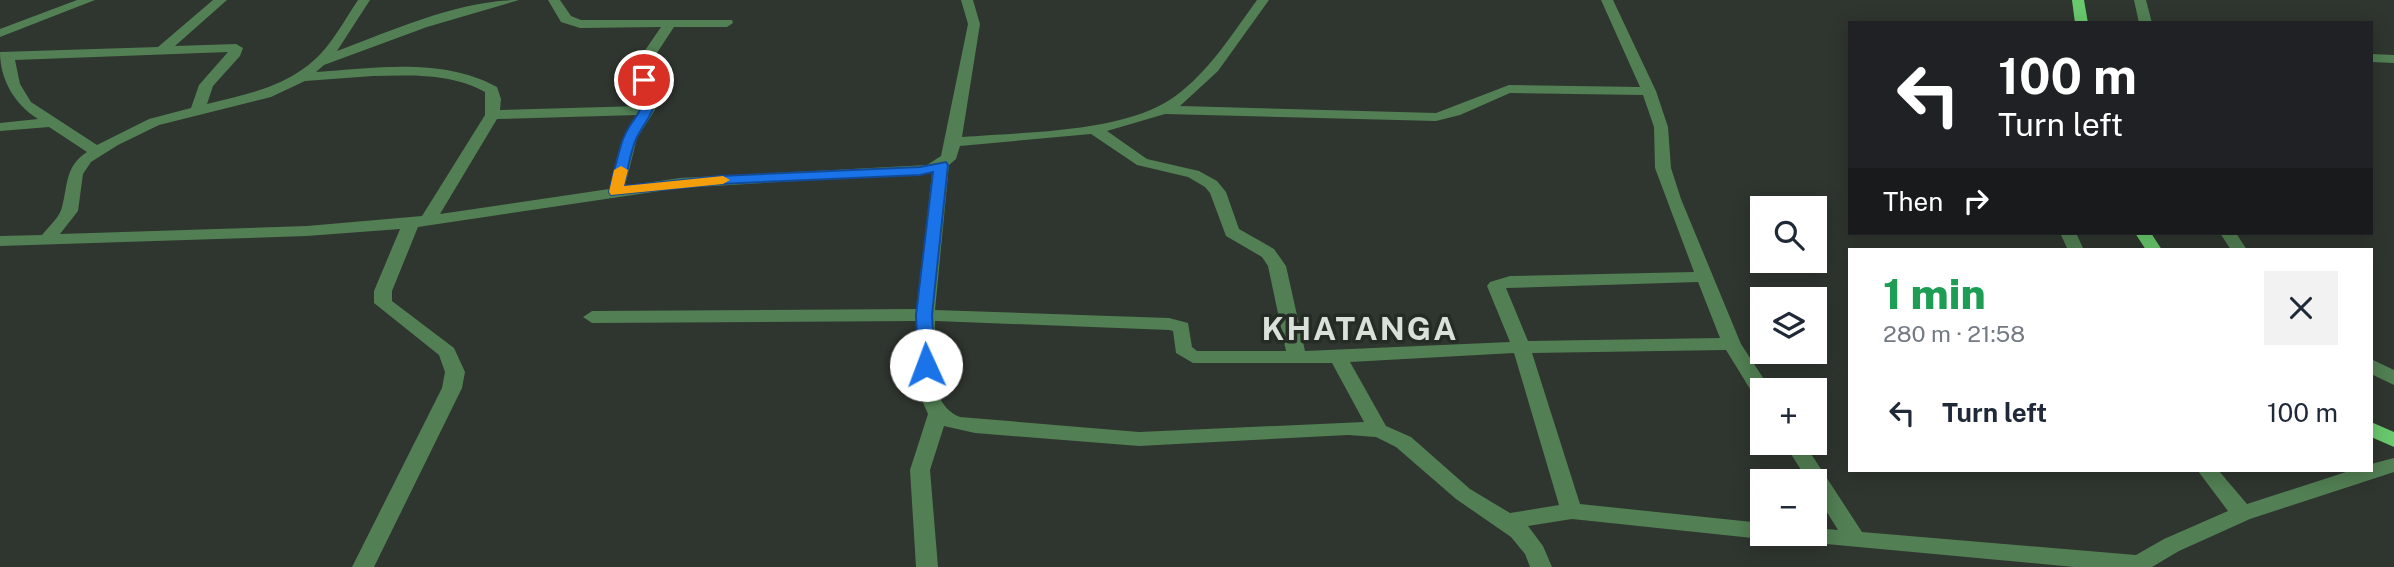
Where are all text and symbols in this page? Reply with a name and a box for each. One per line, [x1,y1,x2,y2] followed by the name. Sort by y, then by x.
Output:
[1998,47,2137,105] text: 100 m
[1883,49,1974,140] icon: left
[614,50,674,110] pin
[625,61,663,99] icon: arrive
[1998,106,2123,143] text: Turn left
[1957,182,1995,220] icon: right
[1883,186,1943,217] text: Then
[1750,196,1827,546] map controls
[1750,196,1827,273] button: search
[1883,269,1986,318] text: 1 min
[2264,271,2338,345] button: close
[1750,287,1827,364] button: layers
[1261,310,1459,347] district label: KHATANGA
[1883,320,2025,347] text: 280 m · 21:58
[889,328,963,402] position arrow
[1750,378,1827,455] button: +
[1883,394,1921,432] icon: left
[1942,397,2047,428] text: Turn left
[2267,397,2338,428] text: 100 m
[1750,469,1827,546] button: −

